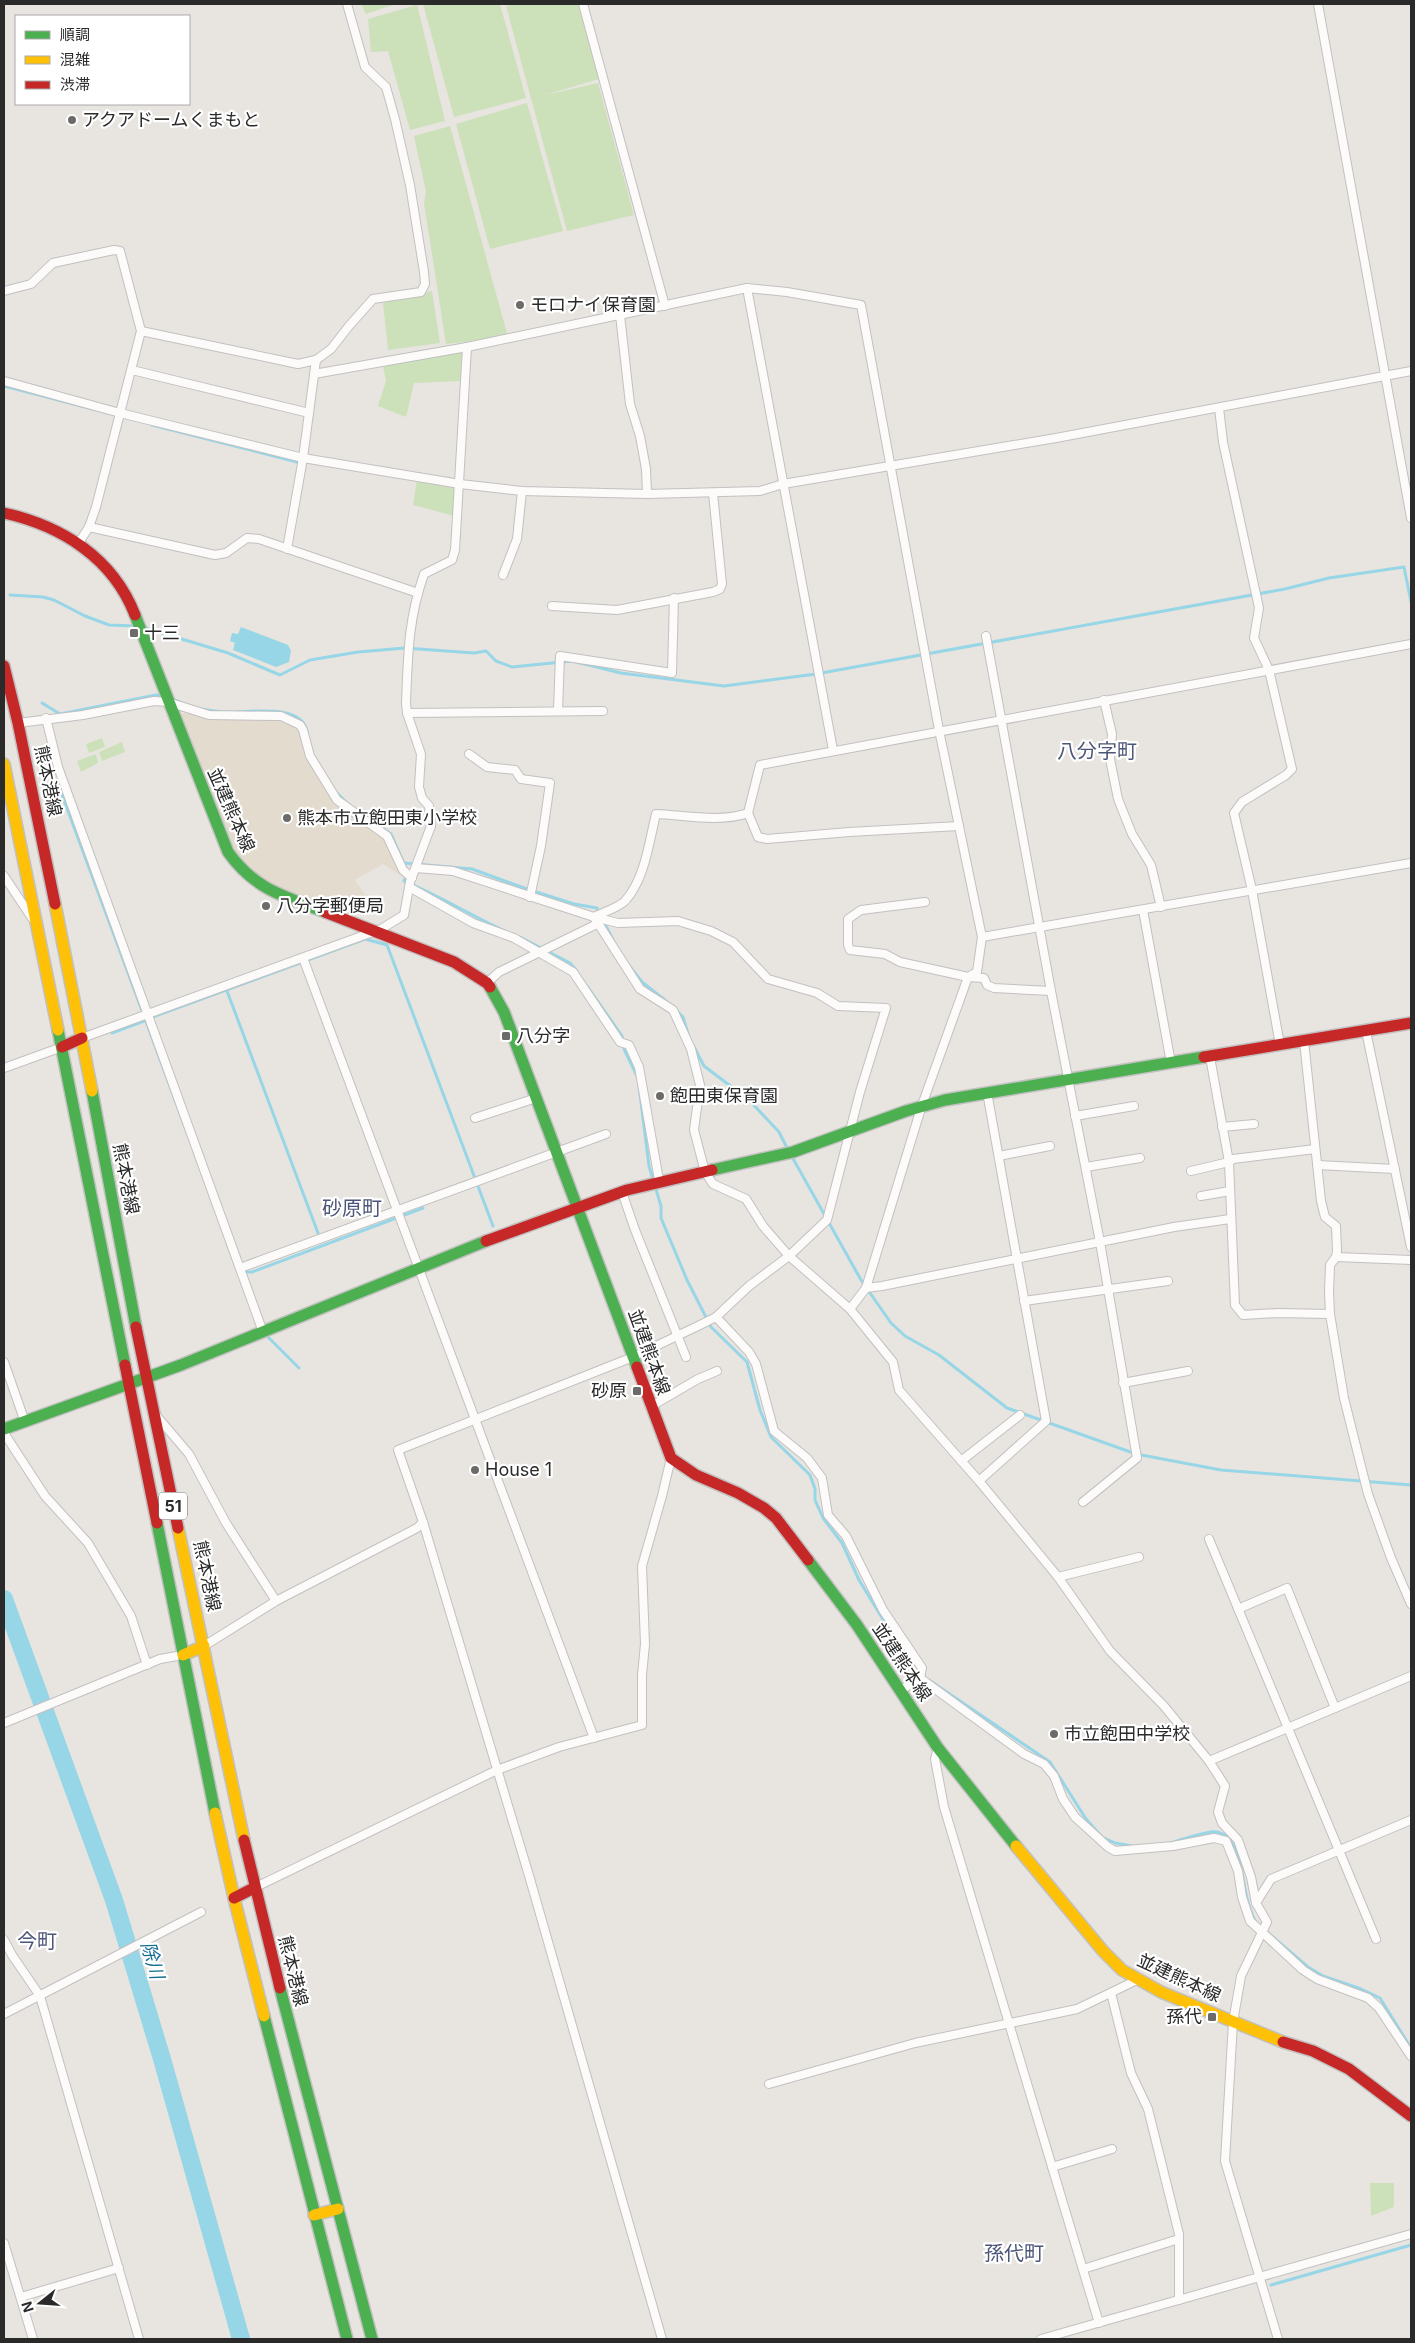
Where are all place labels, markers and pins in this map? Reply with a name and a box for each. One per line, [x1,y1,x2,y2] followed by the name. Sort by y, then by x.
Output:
[82,109,260,130] place label: アクアドームくまもと
[66,114,78,126] marker: アクアドームくまもと
[530,294,656,315] place label: モロナイ保育園
[514,299,526,311] marker: モロナイ保育園
[144,622,180,643] place label: 十三
[128,627,140,639] marker: 十三
[297,807,477,828] place label: 熊本市立飽田東小学校
[281,812,293,824] marker: 熊本市立飽田東小学校
[276,895,384,916] place label: 八分字郵便局
[260,900,272,912] marker: 八分字郵便局
[516,1025,570,1046] place label: 八分字
[500,1030,512,1042] marker: 八分字
[670,1085,778,1106] place label: 飽田東保育園
[654,1090,666,1102] marker: 飽田東保育園
[591,1380,627,1401] place label: 砂原
[631,1385,643,1397] marker: 砂原
[485,1459,552,1480] place label: House 1
[469,1464,481,1476] marker: House 1
[1064,1723,1190,1744] place label: 市立飽田中学校
[1048,1728,1060,1740] marker: 市立飽田中学校
[1166,2006,1202,2027] place label: 孫代
[1206,2011,1218,2023] marker: 孫代

